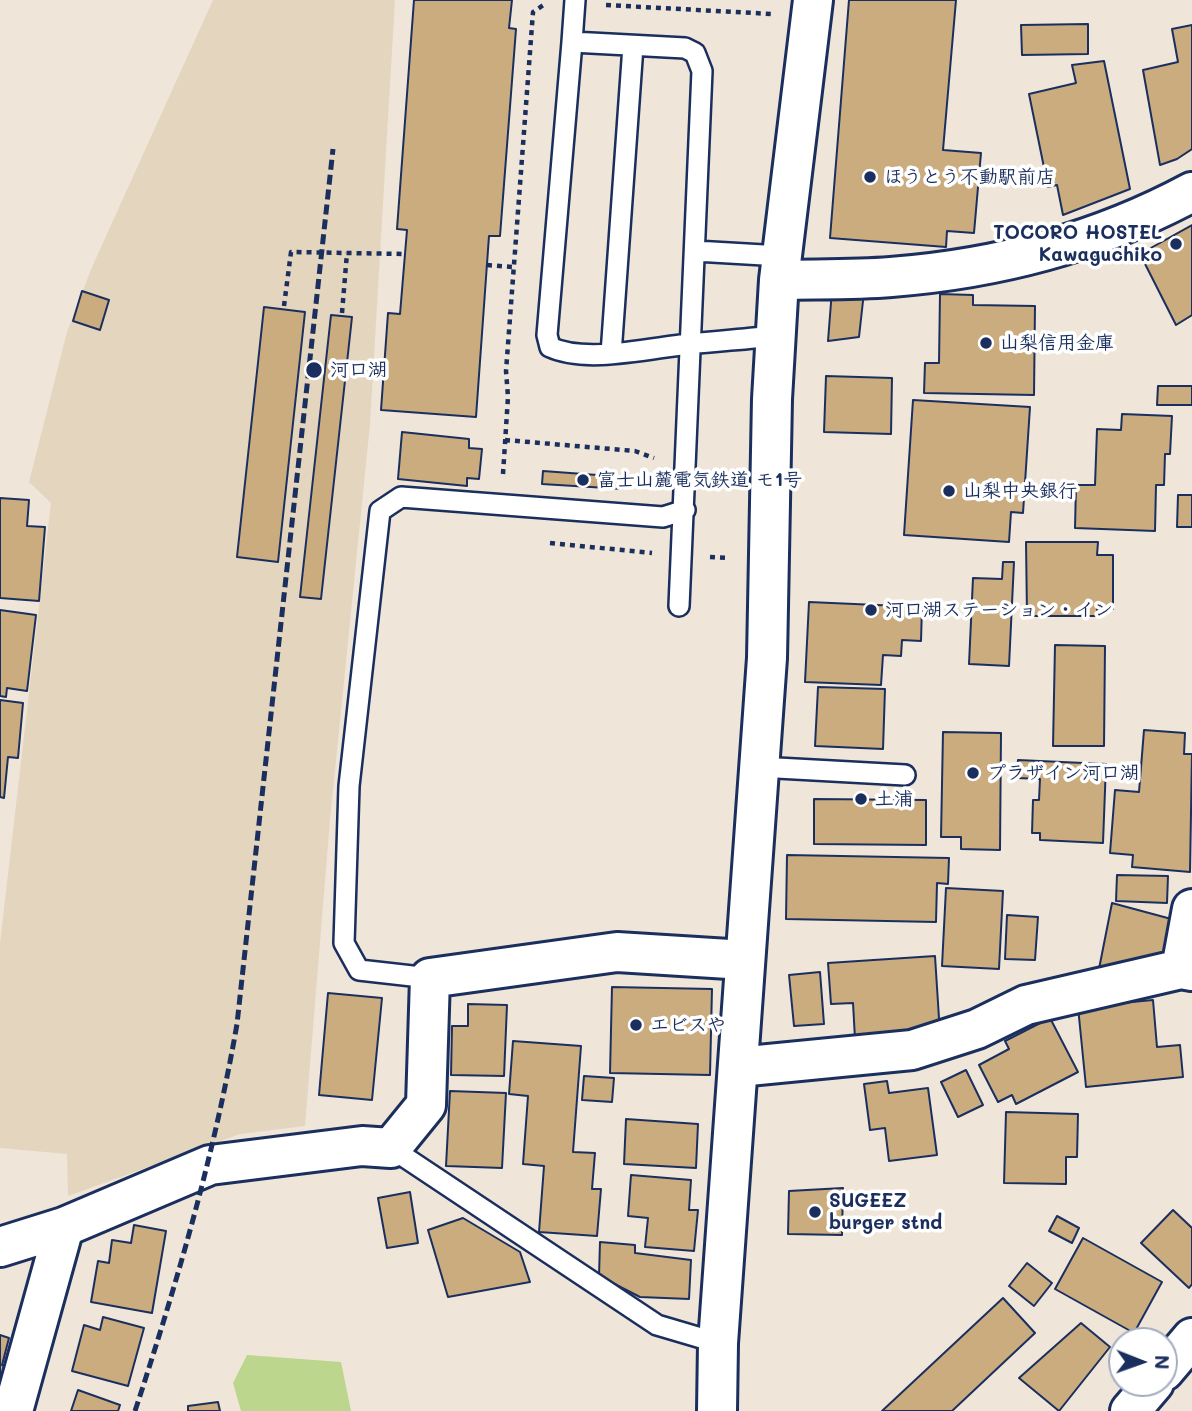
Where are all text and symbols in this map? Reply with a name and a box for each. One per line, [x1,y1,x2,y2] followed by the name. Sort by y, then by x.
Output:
[884,166,1055,188] place label: ほうとう不動駅前店
[862,169,878,185] marker: ほうとう不動駅前店
[993,222,1162,266] place label: TOCORO HOSTEL Kawaguchiko
[1168,236,1184,252] marker: TOCORO HOSTEL Kawaguchiko
[1000,332,1114,354] place label: 山梨信用金庫
[978,335,994,351] marker: 山梨信用金庫
[330,359,387,381] place label: 河口湖
[304,360,324,380] marker: 河口湖
[597,469,802,491] place label: 富士山麓電気鉄道 モ1号
[575,472,591,488] marker: 富士山麓電気鉄道 モ1号
[963,480,1077,502] place label: 山梨中央銀行
[941,483,957,499] marker: 山梨中央銀行
[885,599,1113,621] place label: 河口湖ステーション・イン
[863,602,879,618] marker: 河口湖ステーション・イン
[987,762,1139,784] place label: プラザイン河口湖
[965,765,981,781] marker: プラザイン河口湖
[875,788,913,810] place label: 土浦
[853,791,869,807] marker: 土浦
[650,1014,726,1036] place label: エビスや
[628,1017,644,1033] marker: エビスや
[829,1190,942,1234] place label: SUGEEZ burger stnd
[807,1204,823,1220] marker: SUGEEZ burger stnd
[1108,1327,1178,1397] north arrow
[1150,1355,1175,1370] text: N

